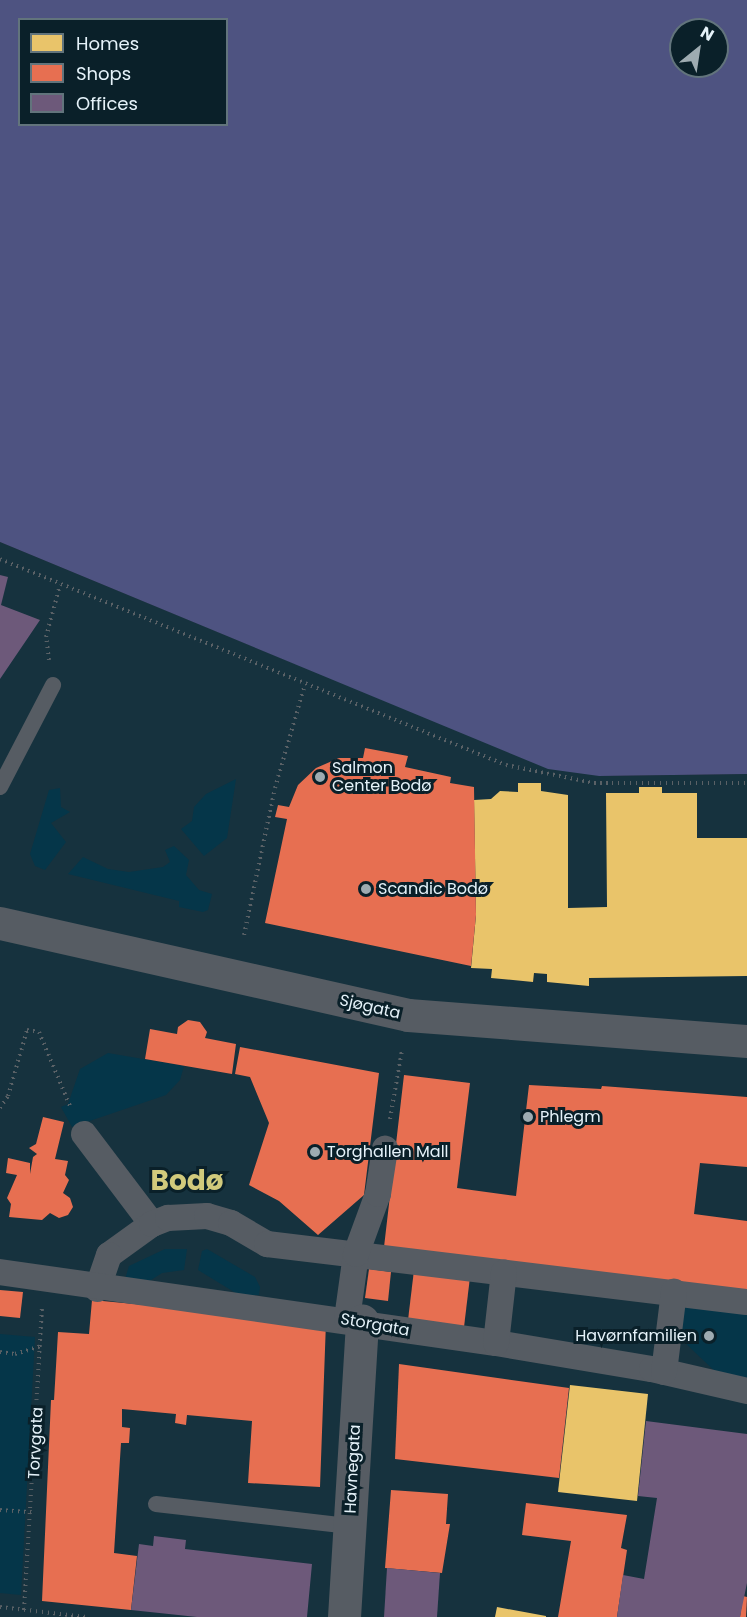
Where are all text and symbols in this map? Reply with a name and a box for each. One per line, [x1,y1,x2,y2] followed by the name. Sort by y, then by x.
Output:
[18,18,228,126] legend
[669,18,729,78] north arrow
[696,21,718,47] text: N
[76,31,139,56] text: Homes
[76,61,131,86] text: Shops
[76,91,138,116] text: Offices
[332,758,432,796] place label: Salmon Center Bodø
[313,770,327,784] marker: Salmon Center Bodø
[378,879,488,899] place label: Scandic Bodø
[359,882,373,896] marker: Scandic Bodø
[338,991,402,1023] street label: Sjøgata
[540,1107,601,1127] place label: Phlegm
[521,1110,535,1124] marker: Phlegm
[327,1142,449,1162] place label: Torghallen Mall
[308,1145,322,1159] marker: Torghallen Mall
[151,1164,223,1198] district label: Bodø
[339,1309,411,1341] street label: Storgata
[575,1326,697,1346] place label: Havørnfamilien
[702,1329,716,1343] marker: Havørnfamilien
[25,1406,47,1480] street label: Torvgata
[341,1424,365,1514] street label: Havnegata

